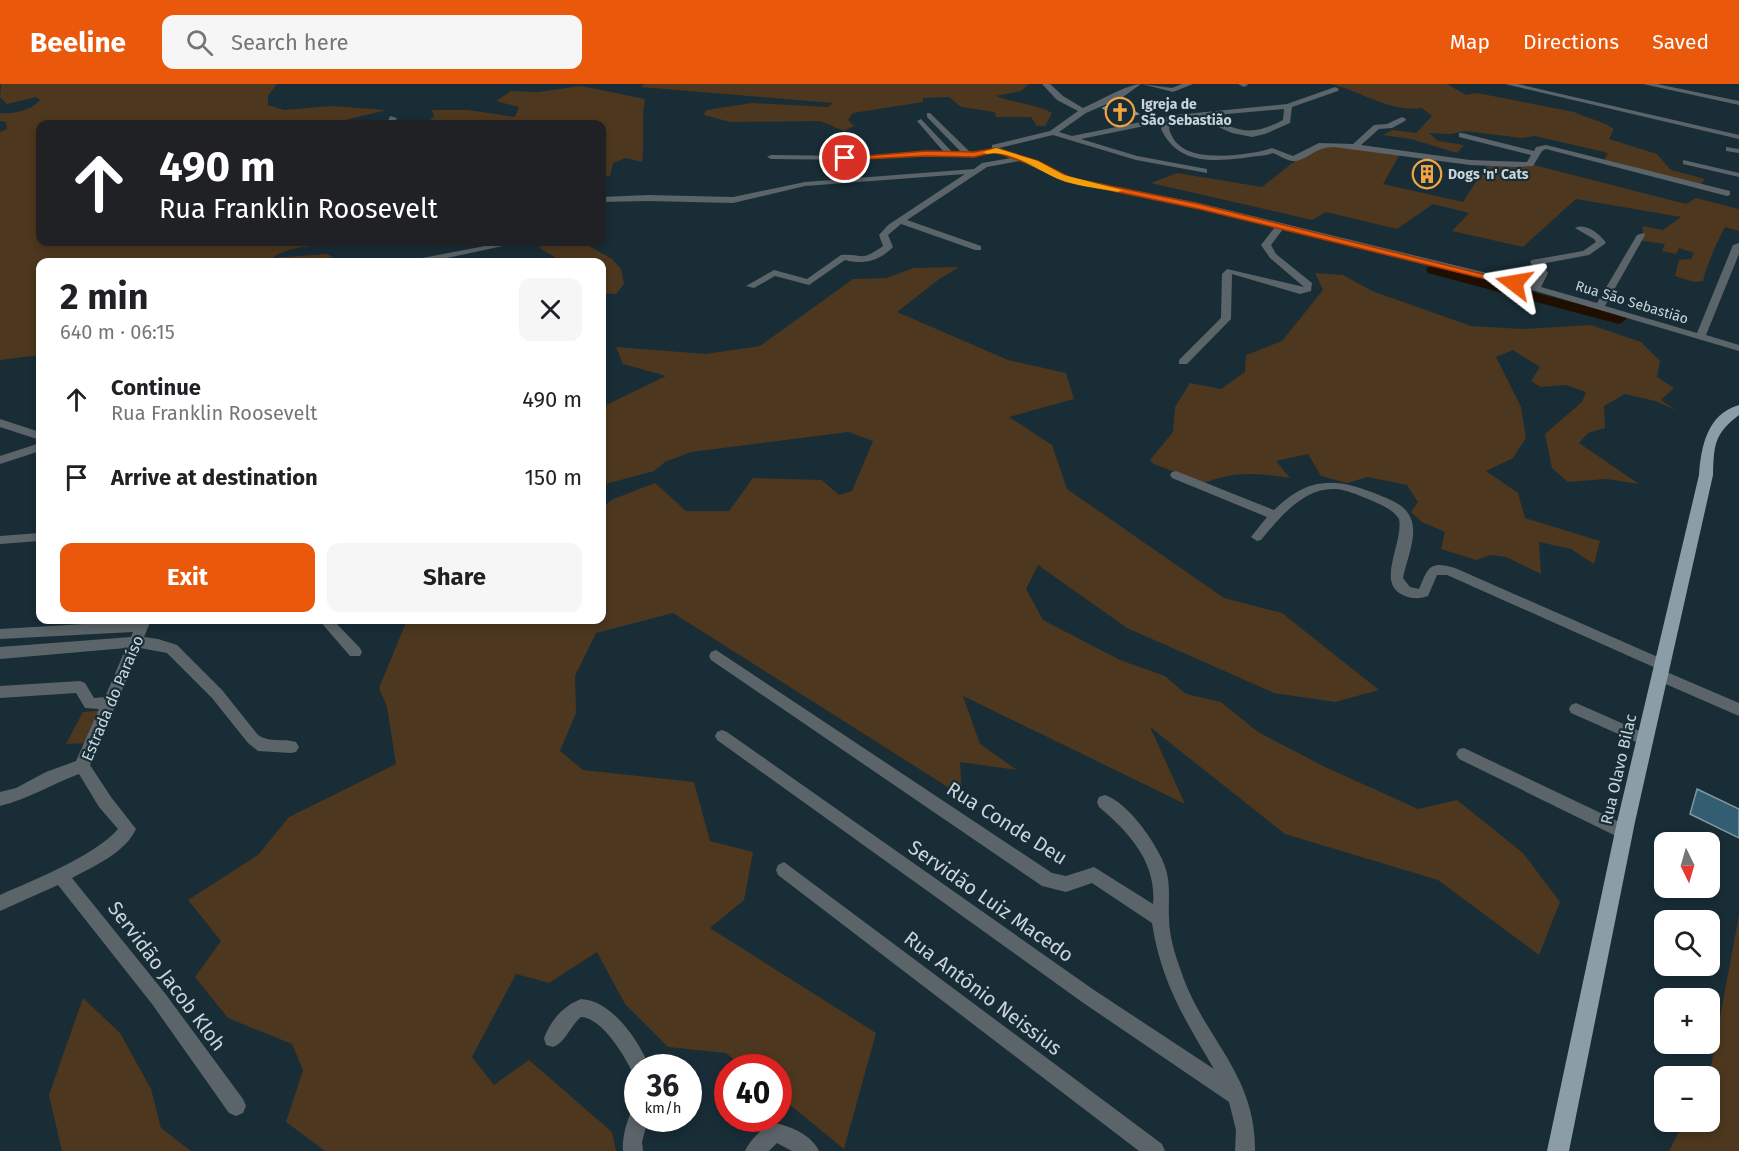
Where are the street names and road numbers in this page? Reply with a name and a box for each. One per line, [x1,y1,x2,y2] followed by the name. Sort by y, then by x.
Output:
[1573,277,1690,328] street label: Rua São Sebastião
[77,633,147,764] street label: Estrada do Paraíso
[1597,712,1640,826] street label: Rua Olavo Bilac
[942,776,1072,870] street label: Rua Conde Deu
[904,835,1078,967] street label: Servidão Luiz Macedo
[103,897,231,1055] street label: Servidão Jacob Kloh
[899,926,1067,1060] street label: Rua Antônio Neissius

